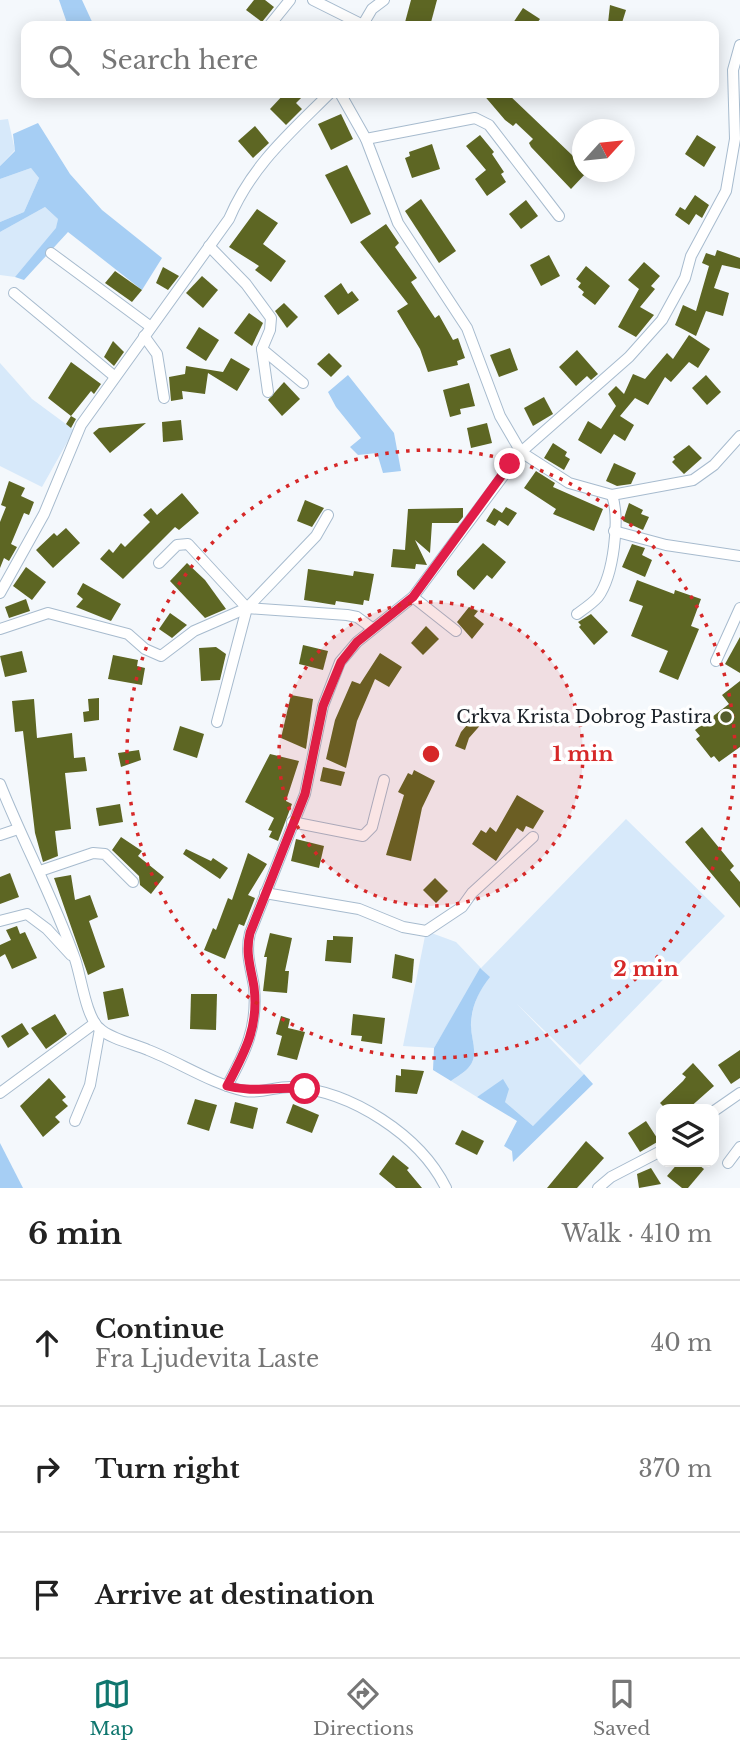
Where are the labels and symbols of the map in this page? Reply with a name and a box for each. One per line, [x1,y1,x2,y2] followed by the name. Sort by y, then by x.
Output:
[572,119,635,182] north arrow
[494,448,525,479] route end
[456,706,712,728] place label: Crkva Krista Dobrog Pastira
[718,709,734,725] marker: Crkva Krista Dobrog Pastira
[553,741,613,767] text: 1 min
[419,742,443,766] centre of rings
[613,956,679,982] text: 2 min
[289,1073,320,1104] route start

